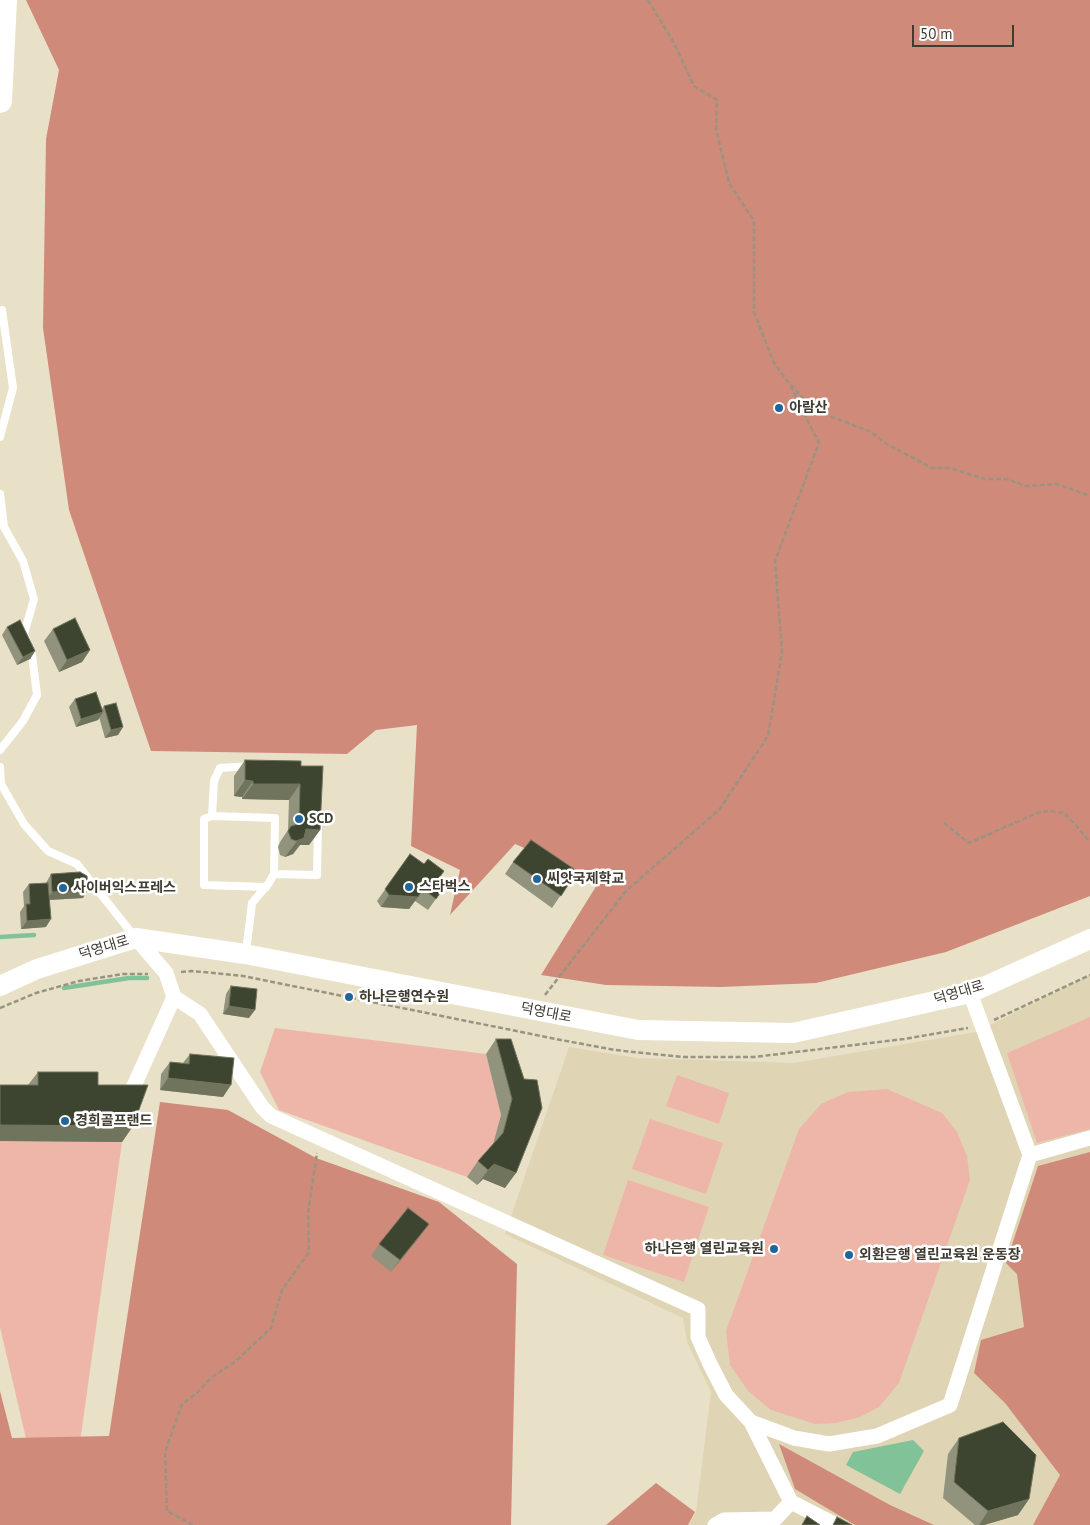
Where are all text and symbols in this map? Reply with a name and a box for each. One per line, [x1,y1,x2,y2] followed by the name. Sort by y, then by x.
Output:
[915,15,1018,47] scale bar
[920,24,953,43] text: 50 m
[789,400,828,416] place label: 아람산
[773,402,785,414] marker: 아람산
[309,811,333,827] place label: SCD
[293,813,305,825] marker: SCD
[547,871,624,887] place label: 씨앗국제학교
[531,873,543,885] marker: 씨앗국제학교
[419,879,471,895] place label: 스타벅스
[73,880,176,896] place label: 사이버익스프레스
[403,881,415,893] marker: 스타벅스
[57,882,69,894] marker: 사이버익스프레스
[77,932,131,964] street label: 덕영대로
[932,977,986,1009] street label: 덕영대로
[359,989,449,1005] place label: 하나은행연수원
[343,991,355,1003] marker: 하나은행연수원
[519,1000,573,1026] street label: 덕영대로
[75,1113,152,1129] place label: 경희골프랜드
[59,1115,71,1127] marker: 경희골프랜드
[645,1241,764,1257] place label: 하나은행 열린교육원
[768,1243,780,1255] marker: 하나은행 열린교육원
[859,1247,1021,1263] place label: 외환은행 열린교육원 운동장
[843,1249,855,1261] marker: 외환은행 열린교육원 운동장

